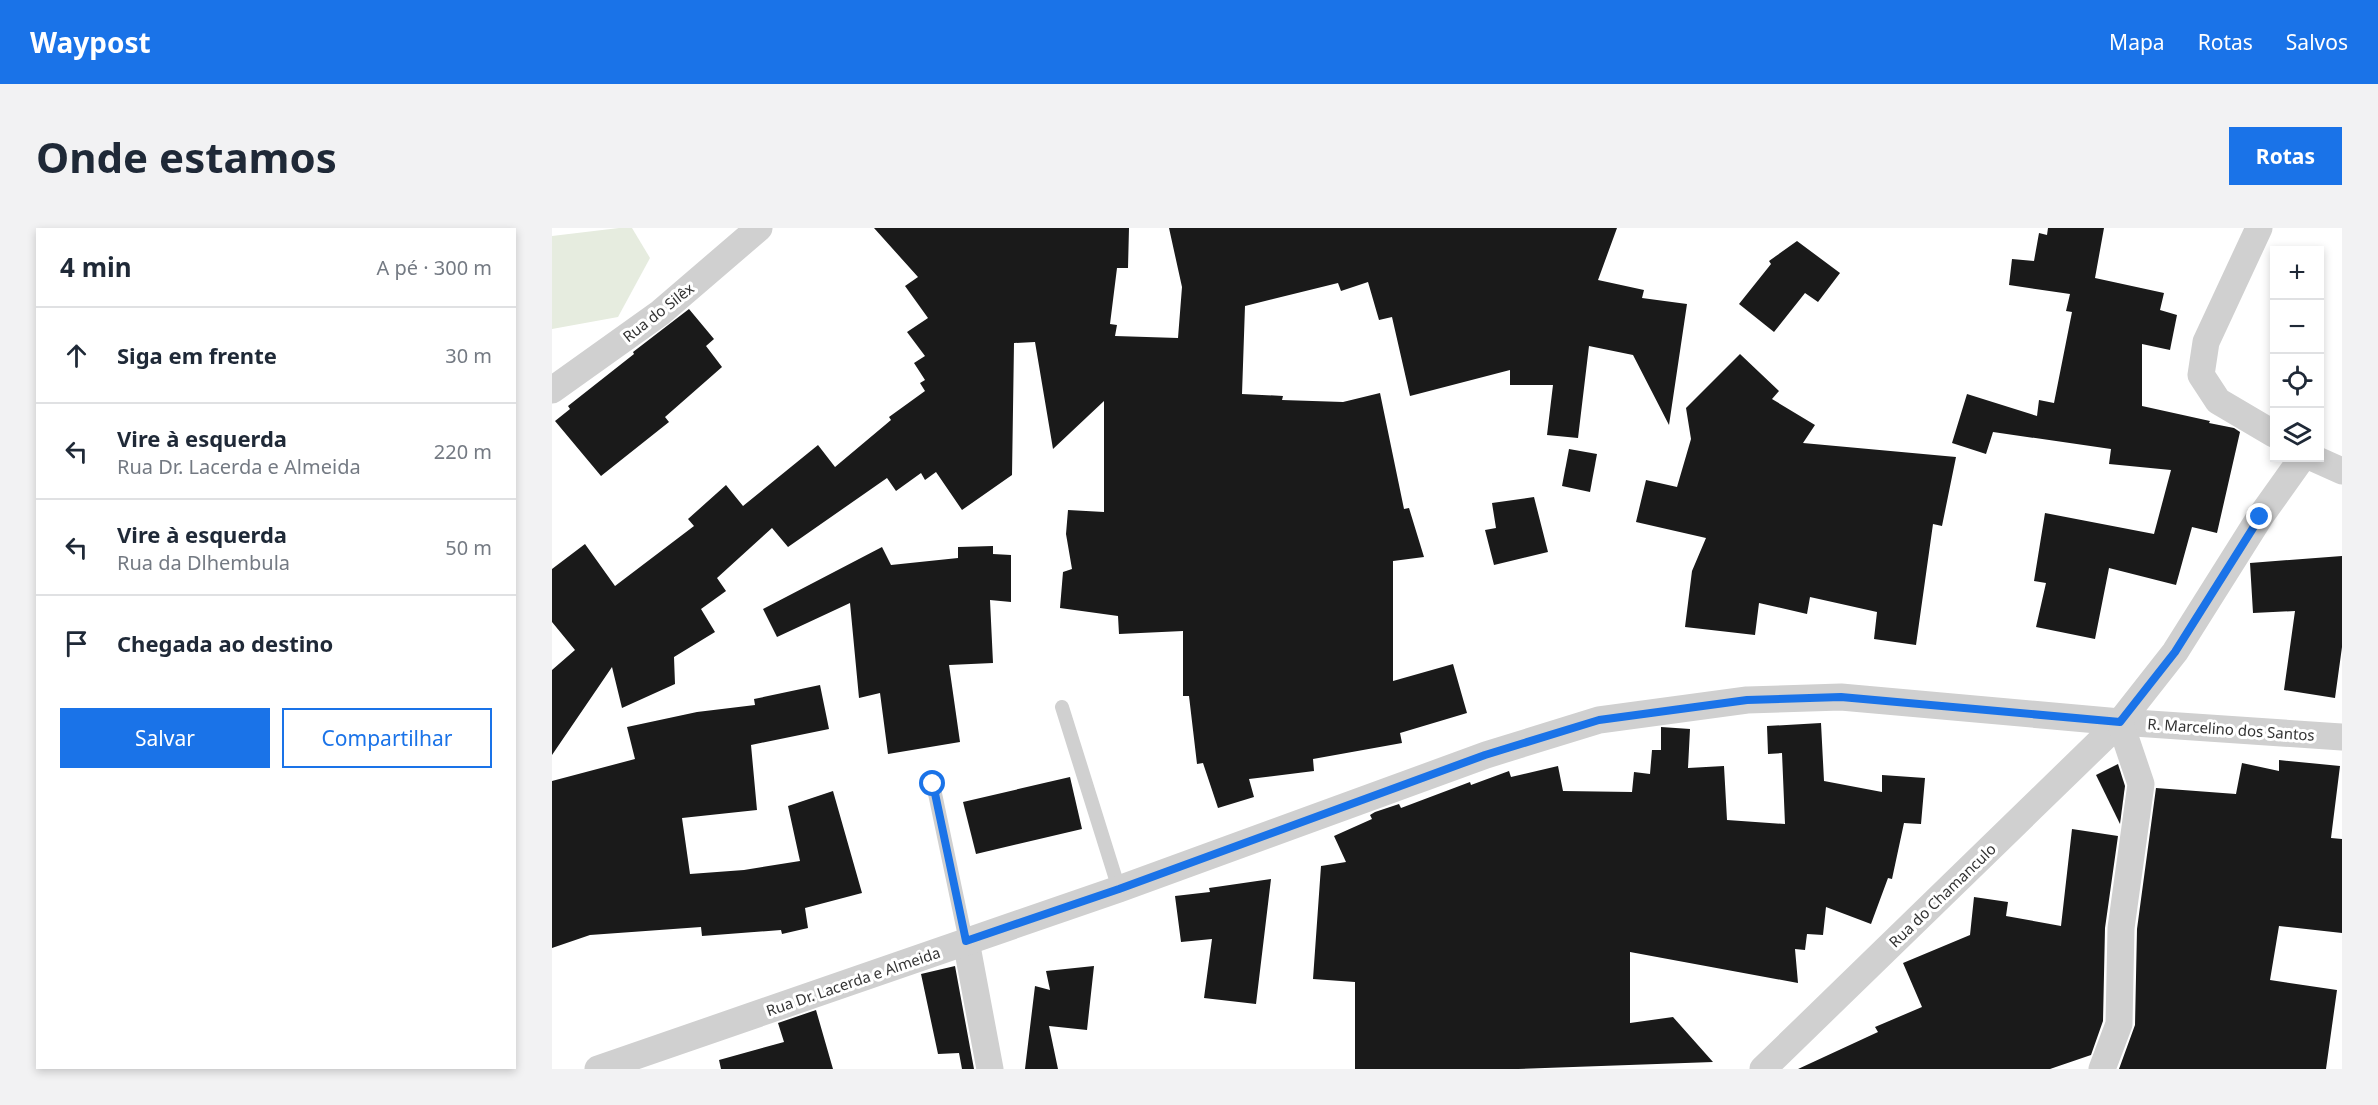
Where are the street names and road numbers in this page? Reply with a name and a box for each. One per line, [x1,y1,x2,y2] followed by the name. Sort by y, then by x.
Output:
[618,278,698,346] street label: Rua do Silêx
[2147,713,2315,745] street label: R. Marcelino dos Santos
[1884,839,2000,951] street label: Rua do Chamanculo
[763,942,943,1020] street label: Rua Dr. Lacerda e Almeida

